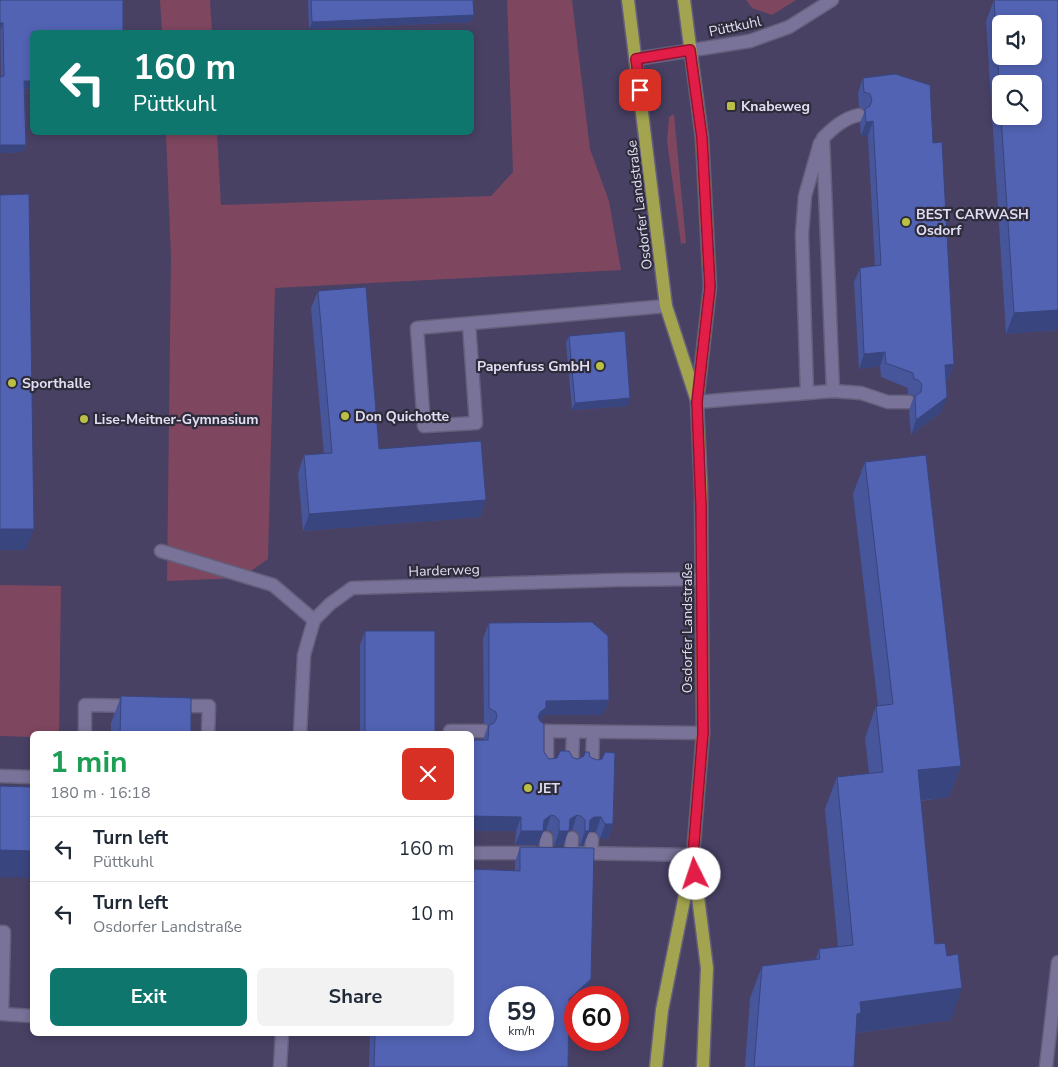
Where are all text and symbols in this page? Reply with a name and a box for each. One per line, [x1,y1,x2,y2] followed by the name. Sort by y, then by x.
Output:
[707,11,764,41] street label: Püttkuhl
[992,15,1042,125] map controls
[992,15,1042,65] button: sound
[133,44,236,91] text: 160 m
[50,50,115,115] icon: left
[619,69,661,111] pin
[992,75,1042,125] button: search
[626,76,654,104] icon: arrive
[133,89,217,119] text: Püttkuhl
[741,97,810,116] place label: Knabeweg
[725,100,737,112] marker: Knabeweg
[622,139,657,271] street label: Osdorfer Landstraße
[916,205,1029,240] place label: BEST CARWASH Osdorf
[900,216,912,228] marker: BEST CARWASH Osdorf
[477,357,590,376] place label: Papenfuss GmbH
[594,360,606,372] marker: Papenfuss GmbH
[22,374,91,393] place label: Sporthalle
[6,377,18,389] marker: Sporthalle
[355,407,449,426] place label: Don Quichotte
[94,410,258,429] place label: Lise-Meitner-Gymnasium
[339,410,351,422] marker: Don Quichotte
[78,413,90,425] marker: Lise-Meitner-Gymnasium
[408,560,480,581] street label: Harderweg
[678,563,697,693] street label: Osdorfer Landstraße
[50,742,128,783] text: 1 min
[402,748,454,800] button: close
[537,779,560,798] place label: JET
[50,782,151,804] text: 180 m · 16:18
[522,782,534,794] marker: JET
[93,825,168,851] text: Turn left
[50,835,78,863] icon: left
[399,836,454,862] text: 160 m
[668,847,720,899] position arrow
[93,851,154,873] text: Püttkuhl
[93,890,168,916] text: Turn left
[50,900,78,928] icon: left
[410,901,454,927] text: 10 m
[93,916,242,938] text: Osdorfer Landstraße
[50,968,247,1026] button: Exit
[257,968,454,1026] button: Share
[564,986,629,1051] speed limit sign: 60
[506,995,537,1029] text: 59
[508,1023,535,1039] text: km/h

